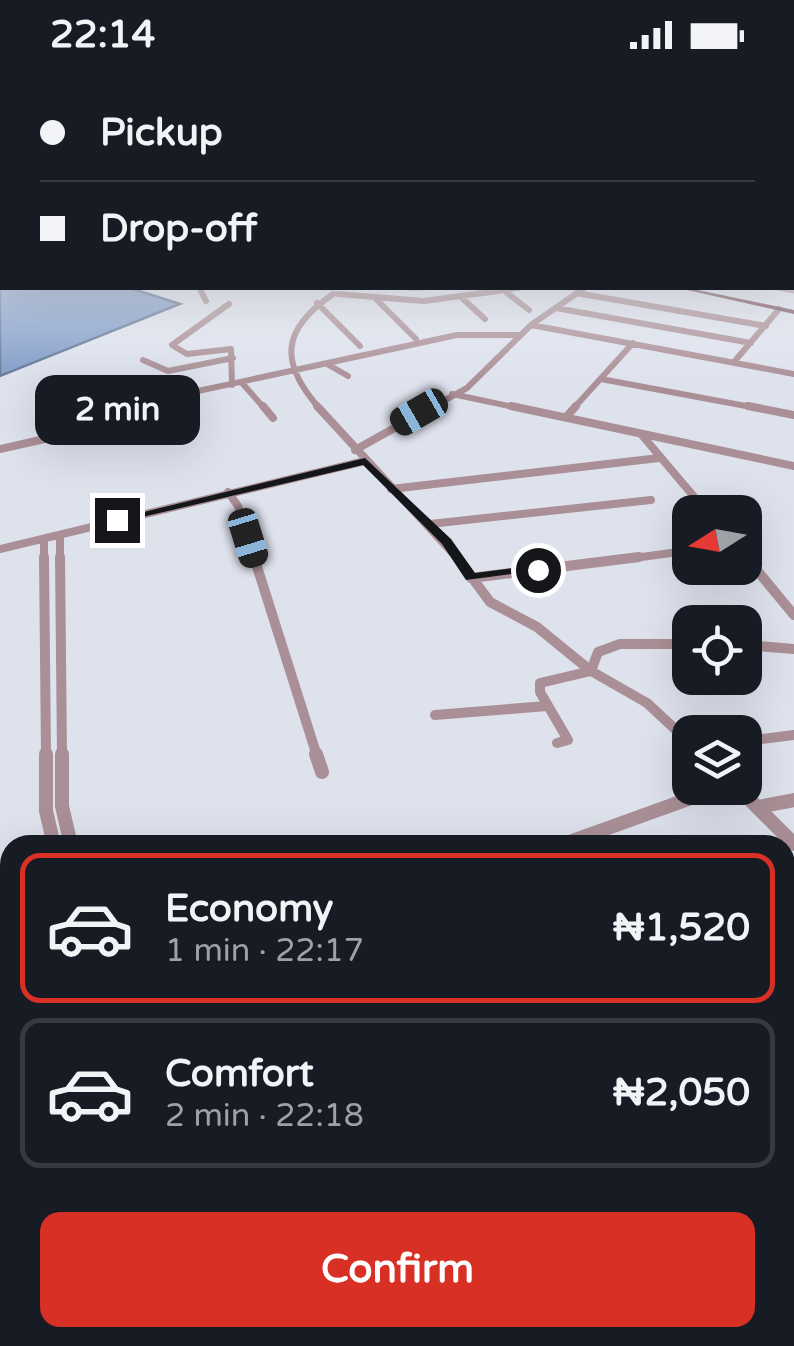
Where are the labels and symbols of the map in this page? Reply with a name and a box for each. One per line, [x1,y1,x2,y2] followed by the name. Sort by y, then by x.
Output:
[34,375,200,445] callout: 2 min
[386,384,452,440] car
[672,495,762,585] north arrow
[95,498,140,543] route end
[225,505,271,571] car
[516,548,561,593] route start

